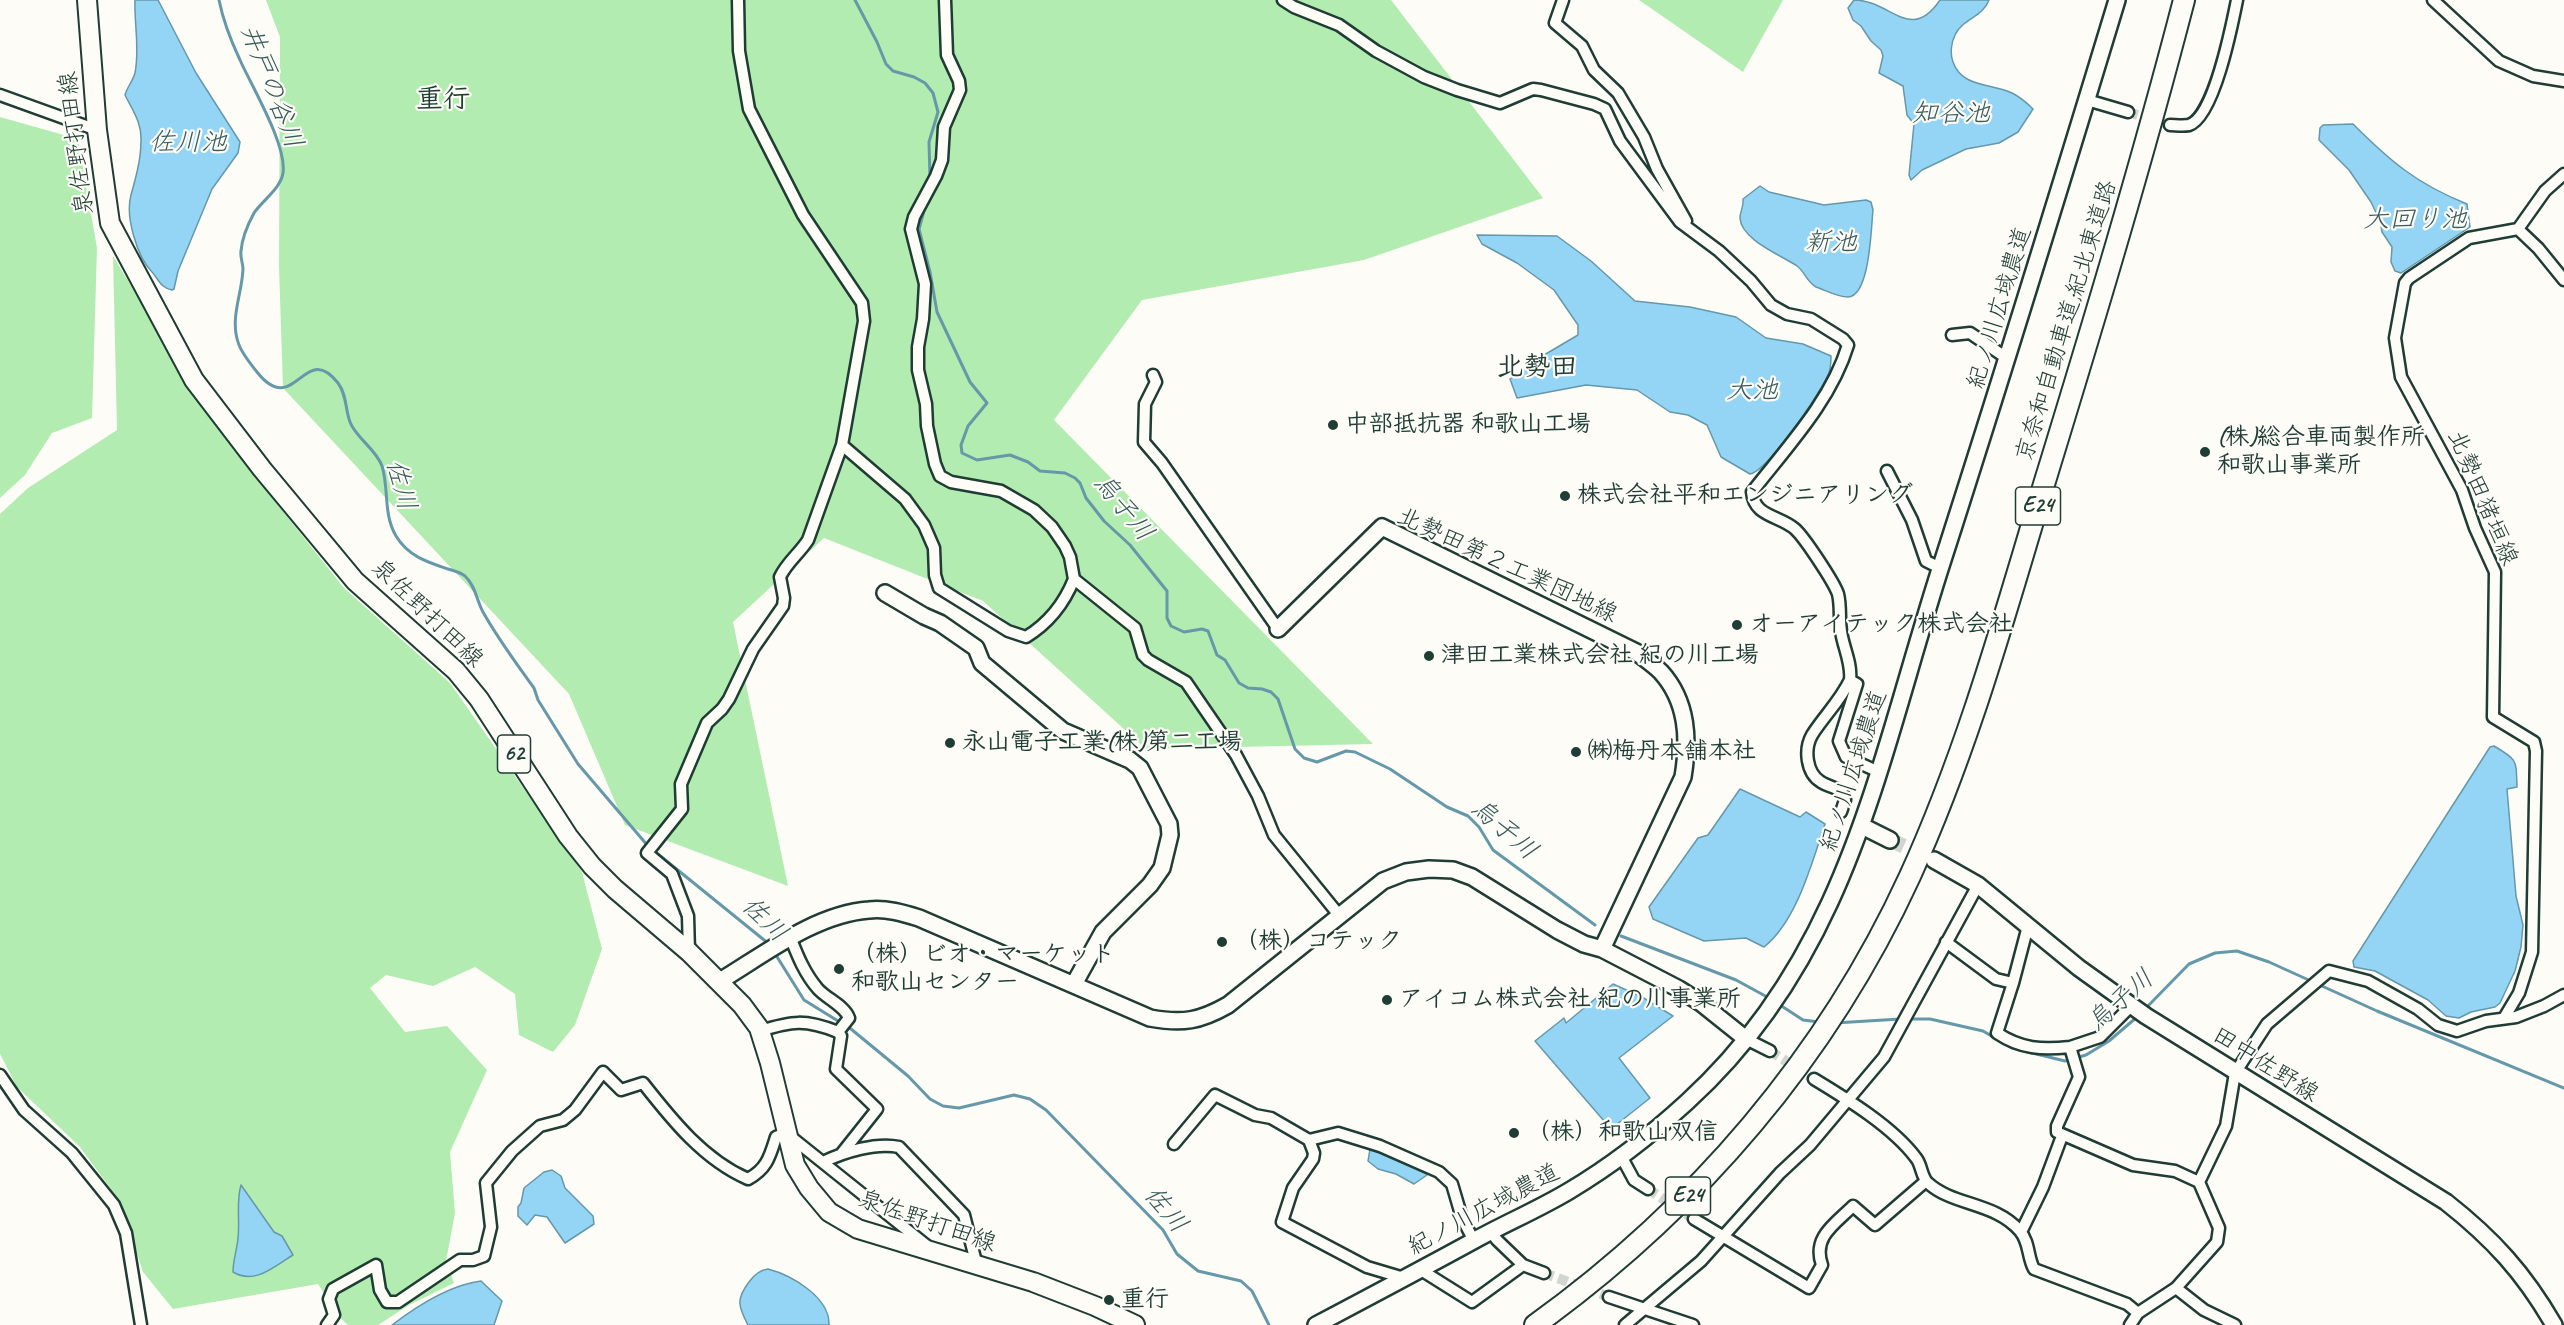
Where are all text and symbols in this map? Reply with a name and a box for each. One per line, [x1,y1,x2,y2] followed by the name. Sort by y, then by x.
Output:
[233,21,309,153] water label: 井戸の谷川
[54,70,100,216] street label: 泉佐野打田線
[416,84,470,116] district label: 重行
[1912,98,1990,130] water label: 知谷池
[149,127,227,159] water label: 佐川池
[2010,177,2124,465] street label: 京奈和自動車道;紀北東道路
[2363,204,2467,236] water label: 大回り池
[1962,223,2038,393] street label: 紀ノ川広域農道
[1805,227,1857,259] water label: 新池
[1497,352,1577,384] district label: 北勢田
[1726,375,1778,407] water label: 大池
[1345,411,1591,439] place label: 中部抵抗器 和歌山工場
[1326,418,1340,432] marker: 中部抵抗器 和歌山工場
[2217,424,2425,480] place label: (株)総合車両製作所 和歌山事業所
[2441,426,2523,570] street label: 北勢田猪垣線
[2198,445,2212,459] marker: (株)総合車両製作所 和歌山事業所
[378,456,422,514] water label: 佐川
[1086,468,1160,548] water label: 烏子川
[1577,482,1913,510] place label: 株式会社平和エンジニアリング
[2016,487,2060,525] road number: E24
[1558,489,1572,503] marker: 株式会社平和エンジニアリング
[1392,502,1622,630] street label: 北勢田第２工業団地線
[365,554,489,674] street label: 泉佐野打田線
[1749,611,2013,639] place label: オーアイテック株式会社
[1730,618,1744,632] marker: オーアイテック株式会社
[1441,642,1759,670] place label: 津田工業株式会社 紀の川工場
[1422,649,1436,663] marker: 津田工業株式会社 紀の川工場
[1814,687,1894,855] street label: 紀ノ川広域農道
[962,729,1242,757] place label: 永山電子工業(株)第二工場
[498,735,530,773] road number: 62
[943,736,957,750] marker: 永山電子工業(株)第二工場
[1588,738,1756,766] place label: ㈱梅丹本舗本社
[1569,745,1583,759] marker: ㈱梅丹本舗本社
[1464,793,1544,867] water label: 烏子川
[734,891,794,949] water label: 佐川
[1234,928,1402,956] place label: （株）コテック
[1215,935,1229,949] marker: （株）コテック
[851,941,1115,997] place label: （株）ビオ・マーケット 和歌山センター
[832,962,846,976] marker: （株）ビオ・マーケット 和歌山センター
[2081,964,2161,1038] water label: 烏子川
[1399,986,1741,1014] place label: アイコム株式会社 紀の川事業所
[1380,993,1394,1007] marker: アイコム株式会社 紀の川事業所
[2206,1021,2324,1109] street label: 田中佐野線
[1526,1119,1718,1147] place label: （株）和歌山双信
[1507,1126,1521,1140] marker: （株）和歌山双信
[1403,1158,1565,1262] street label: 紀ノ川広域農道
[1666,1177,1710,1215] road number: E24
[1136,1180,1194,1240] water label: 佐川
[854,1185,1000,1259] street label: 泉佐野打田線
[1121,1286,1169,1314] place label: 重行
[1102,1293,1116,1307] marker: 重行

